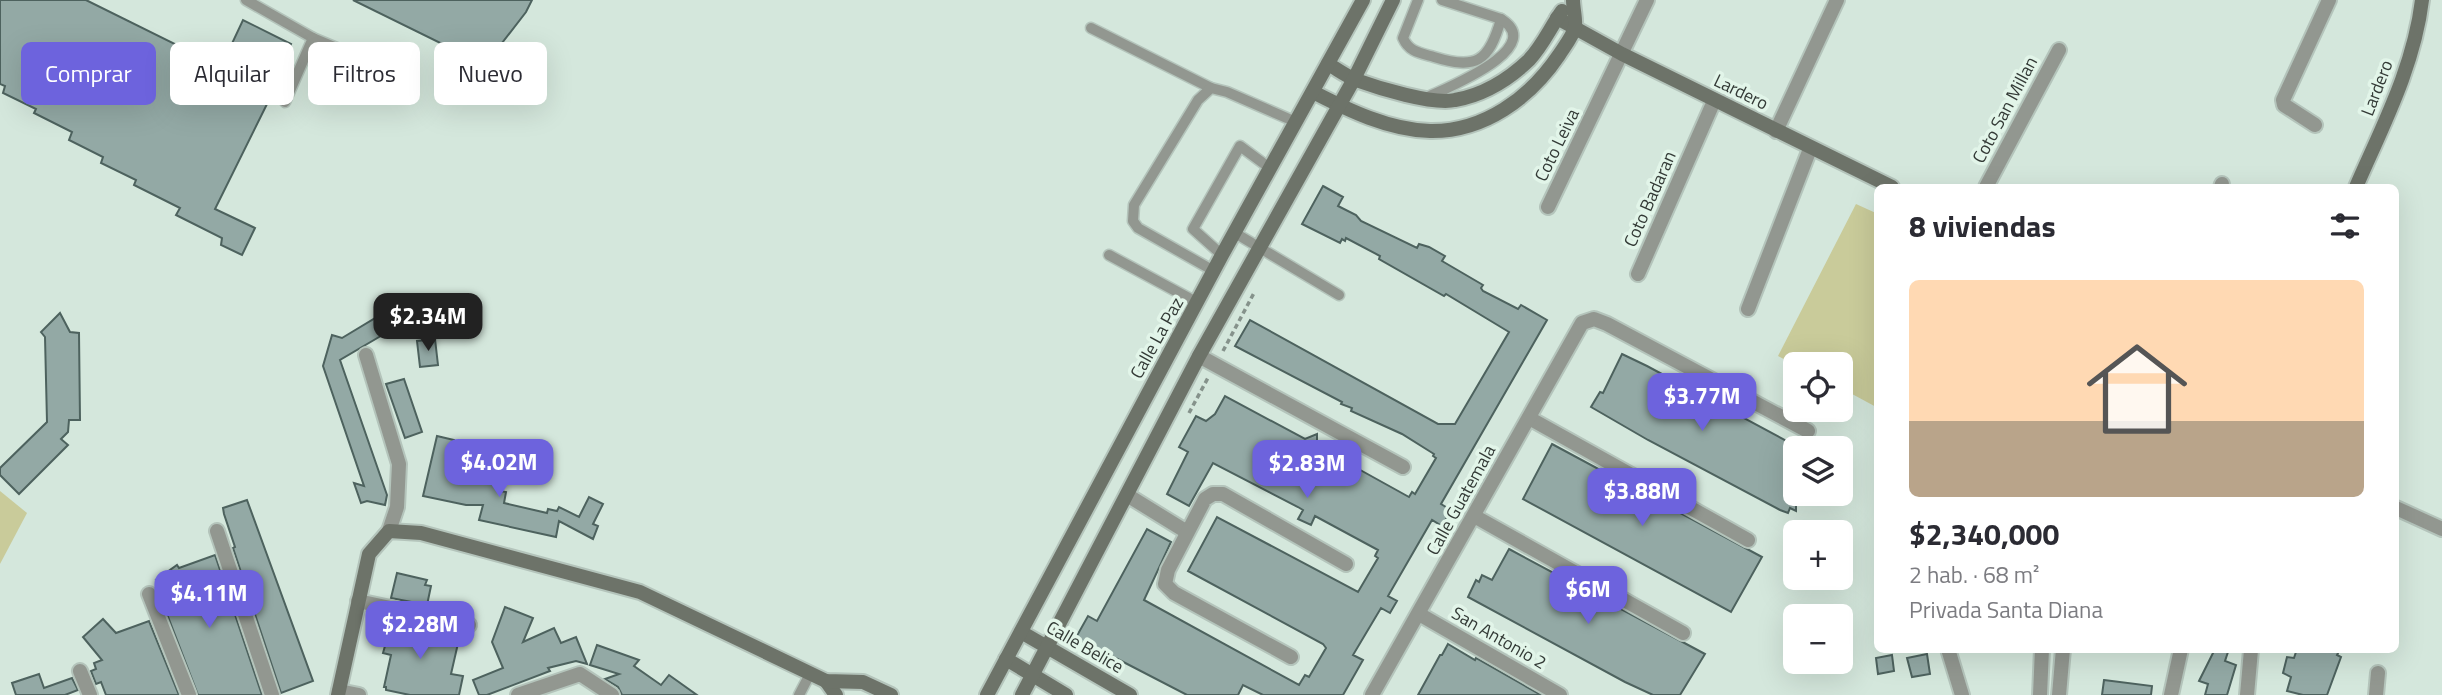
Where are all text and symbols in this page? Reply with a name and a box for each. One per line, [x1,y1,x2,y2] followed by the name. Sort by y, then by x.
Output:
[21,42,156,105] chip: Comprar
[170,42,294,105] chip: Alquilar
[308,42,420,105] chip: Filtros
[434,42,547,105] chip: Nuevo
[1965,52,2044,168] street label: Coto San Millan
[2354,56,2399,120] street label: Lardero
[1709,67,1773,116] street label: Lardero
[1527,104,1586,186] street label: Coto Leiva
[1616,147,1683,251] street label: Coto Badaran
[1909,203,2056,249] text: 8 viviendas
[2326,207,2364,245] icon: filters
[1123,292,1190,383] street label: Calle La Paz
[371,294,485,353] pin: $2.34M
[389,298,467,333] text: $2.34M
[2074,326,2200,452] icon: home
[1783,352,1853,674] map controls
[1783,352,1853,422] button: locate
[1645,374,1759,433] pin: $3.77M
[1663,378,1741,413] text: $3.77M
[1783,436,1853,506] button: layers
[442,440,556,499] pin: $4.02M
[1250,440,1364,500] pin: $2.83M
[1419,440,1502,560] street label: Calle Guatemala
[460,444,538,479] text: $4.02M
[1268,445,1346,480] text: $2.83M
[1585,468,1699,528] pin: $3.88M
[1603,473,1681,508] text: $3.88M
[1909,511,2059,557] text: $2,340,000
[1783,520,1853,590] button: +
[1909,557,2039,592] text: 2 hab. · 68 m²
[1554,566,1622,626] pin: $6M
[152,570,266,630] pin: $4.11M
[1565,571,1611,606] text: $6M
[170,575,248,610] text: $4.11M
[1909,592,2103,627] text: Privada Santa Diana
[1447,599,1552,676] street label: San Antonio 2
[363,602,477,661] pin: $2.28M
[1783,604,1853,674] button: −
[381,606,459,641] text: $2.28M
[1042,614,1129,680] street label: Calle Belice

